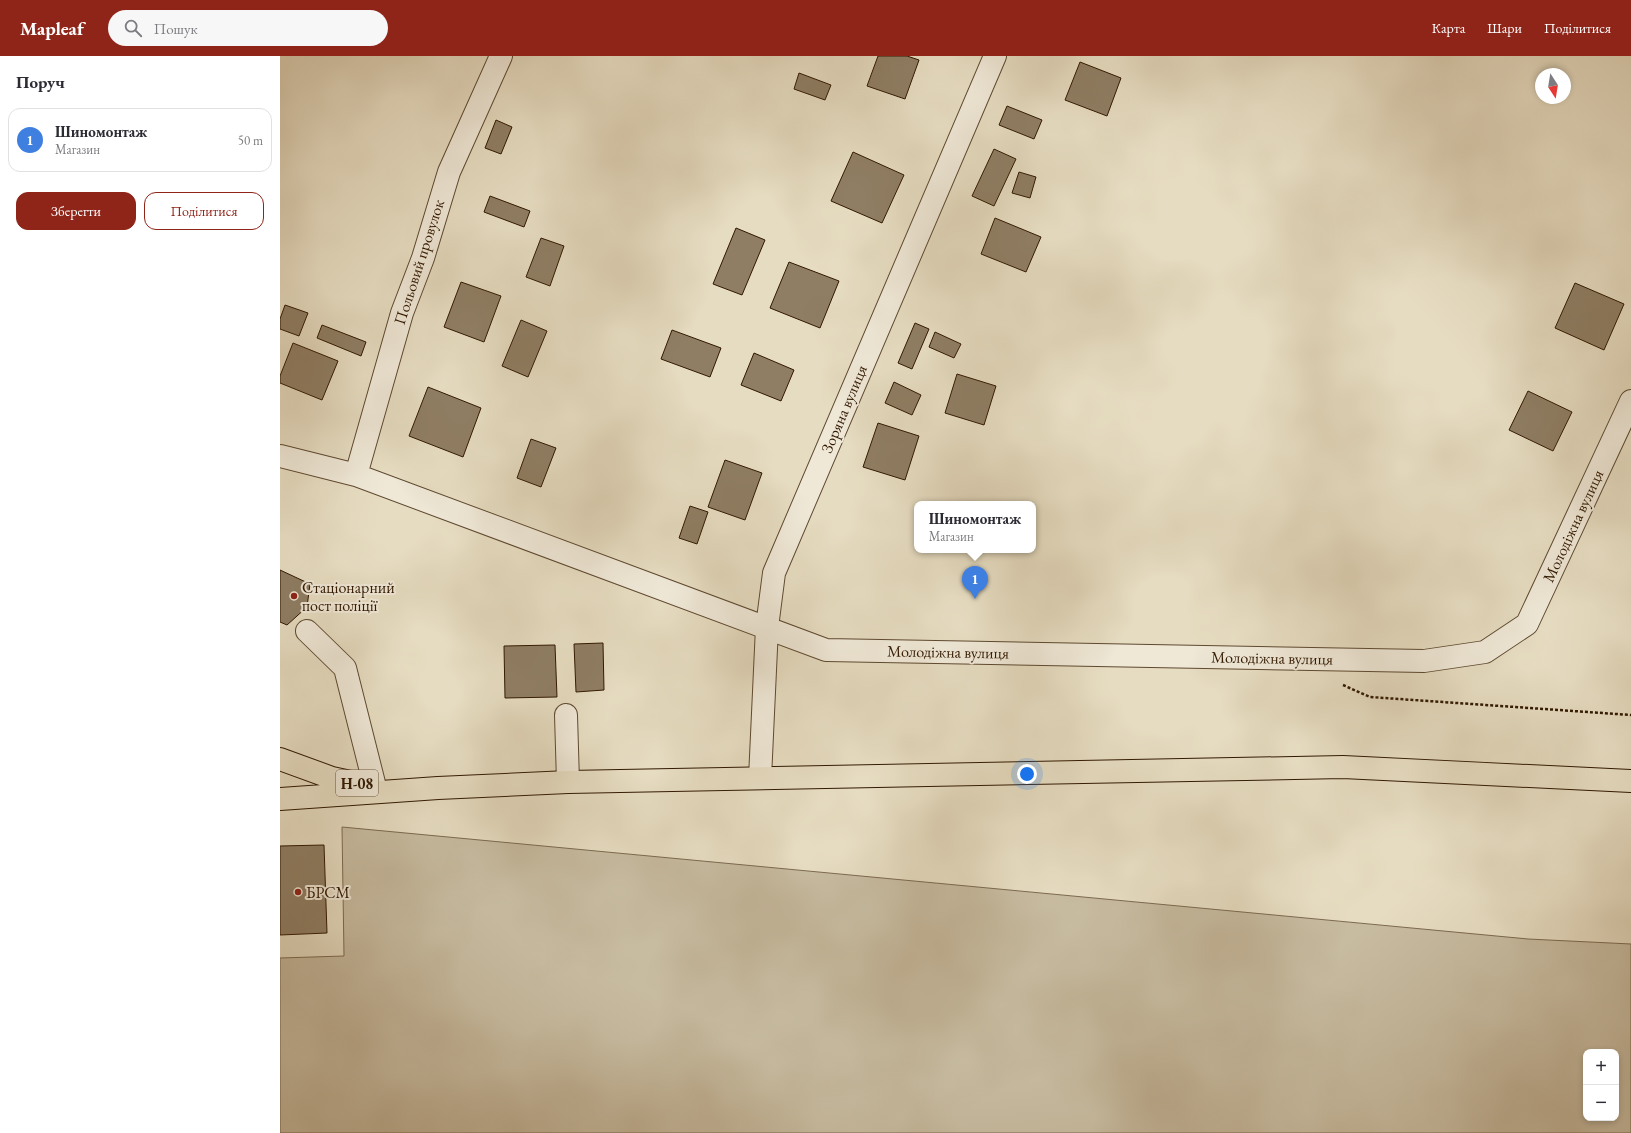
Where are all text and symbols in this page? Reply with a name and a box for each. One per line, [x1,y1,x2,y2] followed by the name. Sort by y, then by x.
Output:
[108,10,388,46] search box
[20,16,84,41] text: Mapleaf
[122,17,144,39] icon: search
[154,19,198,38] text: Пошук
[1432,19,1465,37] text: Карта
[1487,19,1522,37] text: Шари
[1544,19,1611,37] text: Поділитися
[1535,68,1571,104] north arrow
[16,71,65,93] text: Поруч
[55,122,147,141] text: Шиномонтаж
[27,132,33,149] text: 1
[238,132,263,149] text: 50 m
[55,141,100,158] text: Магазин
[16,192,136,230] button: Зберегти
[144,192,264,230] button: Поділитися
[389,196,449,327] street label: Польовий провулок
[816,362,872,456] street label: Зоряна вулиця
[1538,466,1608,586] street label: Молодіжна вулиця
[914,501,1036,553] popup
[929,509,1021,528] text: Шиномонтаж
[929,528,974,545] text: Магазин
[962,566,988,599] pin: 1
[302,577,395,616] place label: Стаціонарний пост поліції
[289,591,299,601] marker: Стаціонарний пост поліції
[887,640,1009,664] street label: Молодіжна вулиця
[1211,646,1333,670] street label: Молодіжна вулиця
[1017,764,1037,784] your location
[336,770,378,796] road number: Н-08
[306,882,350,903] place label: БРСМ
[293,887,303,897] marker: БРСМ
[1583,1049,1619,1121] map controls
[1583,1049,1619,1085] button: +
[1583,1085,1619,1121] button: −

